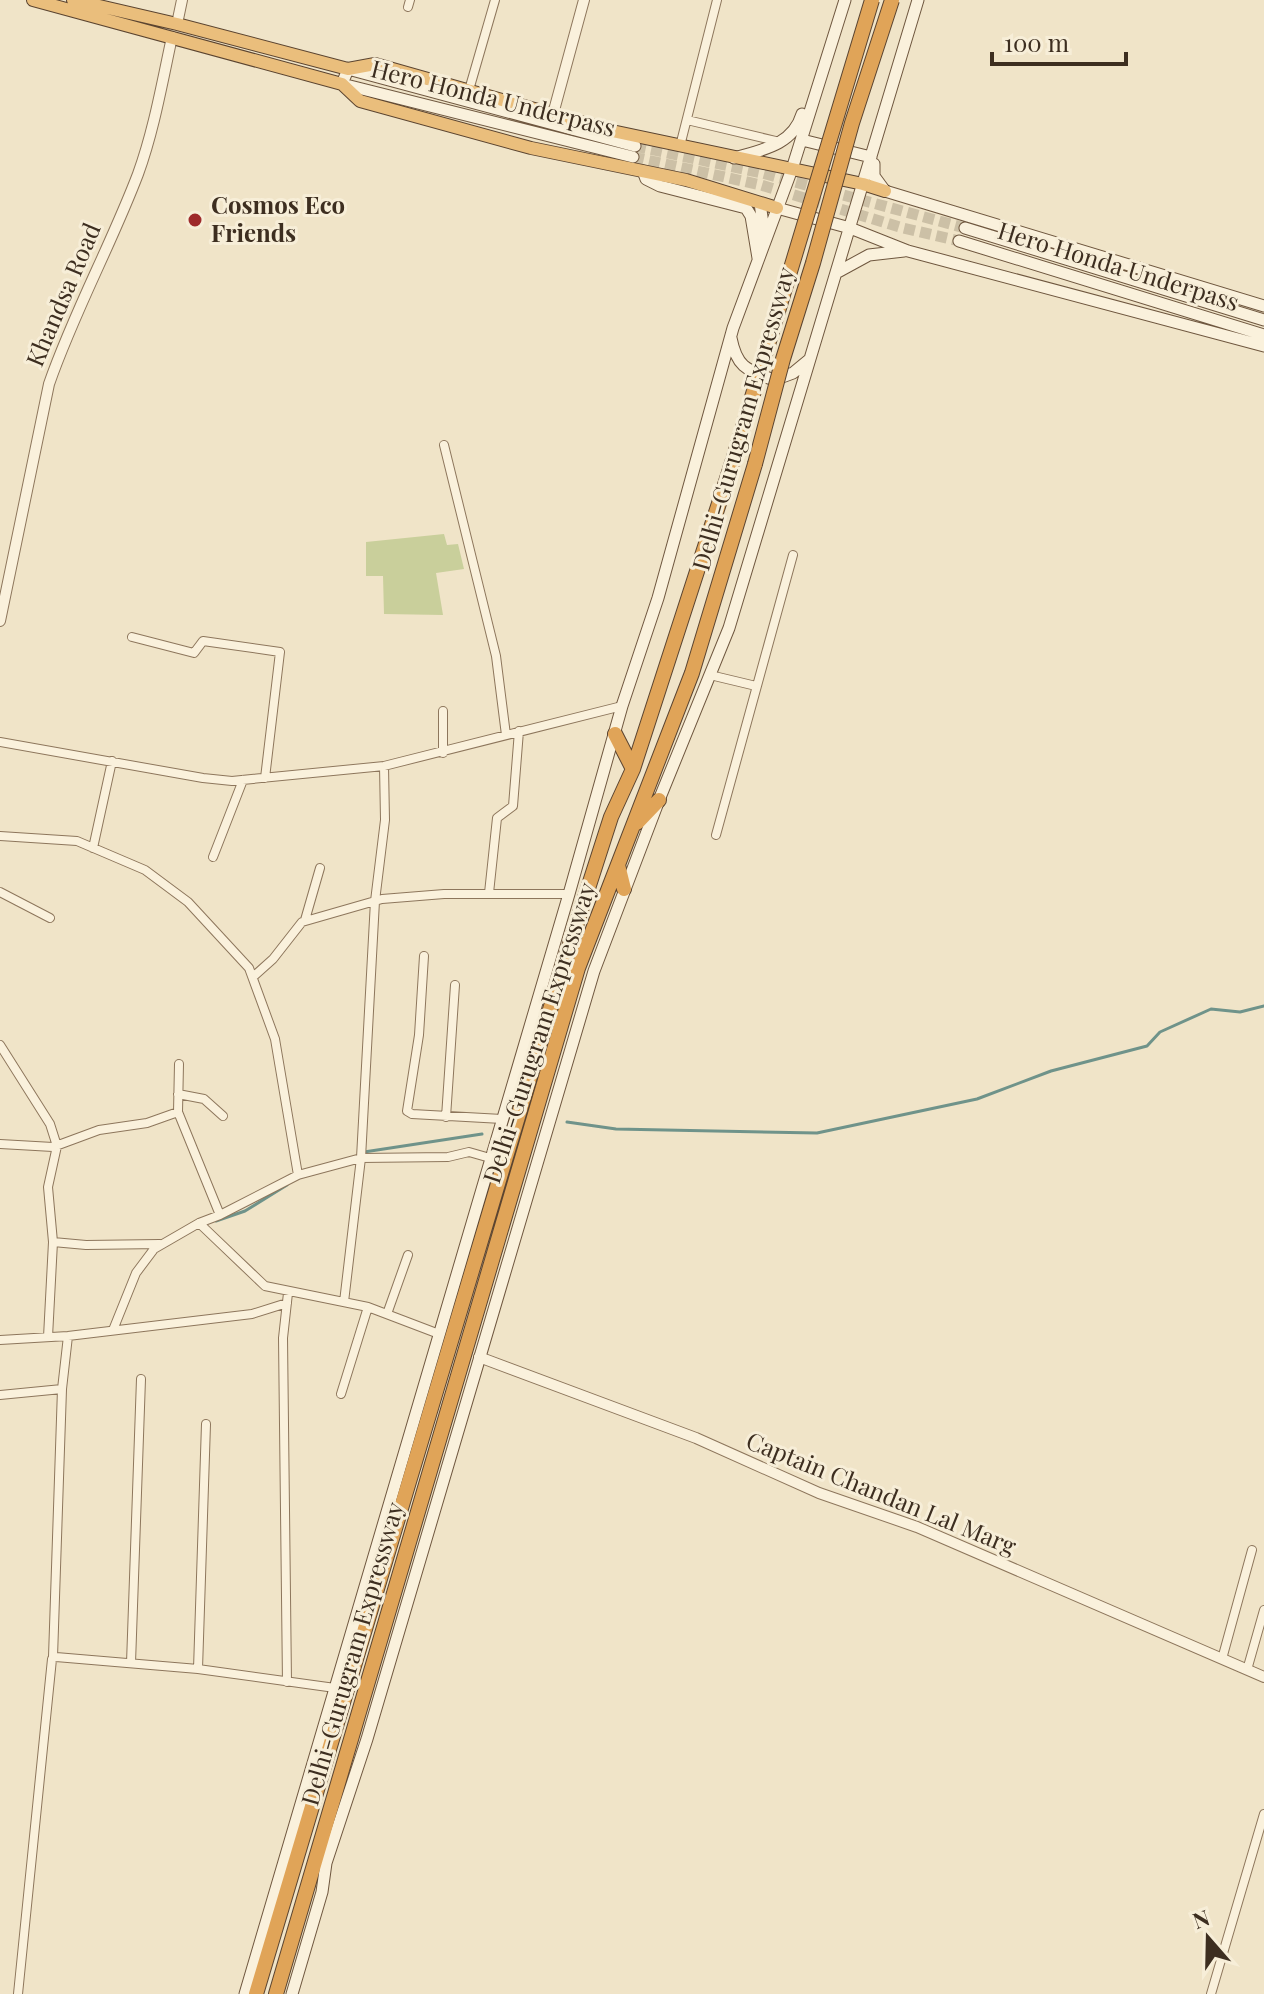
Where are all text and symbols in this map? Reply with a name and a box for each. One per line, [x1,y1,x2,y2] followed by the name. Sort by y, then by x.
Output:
[992,16,1126,66] scale bar
[1004,26,1069,58] text: 100 m
[368,51,619,143] street label: Hero Honda Underpass
[211,188,345,248] place label: Cosmos Eco Friends
[186,211,204,229] marker: Cosmos Eco Friends
[994,213,1243,317] street label: Hero Honda Underpass
[18,217,107,371] street label: Khandsa Road
[683,263,801,574] street label: Delhi-Gurugram Expressway
[474,878,602,1187] street label: Delhi-Gurugram Expressway
[742,1423,1022,1561] street label: Captain Chandan Lal Marg
[292,1498,410,1809] street label: Delhi-Gurugram Expressway
[1168,1898,1248,1978] north arrow
[1188,1901,1214,1935] text: N

